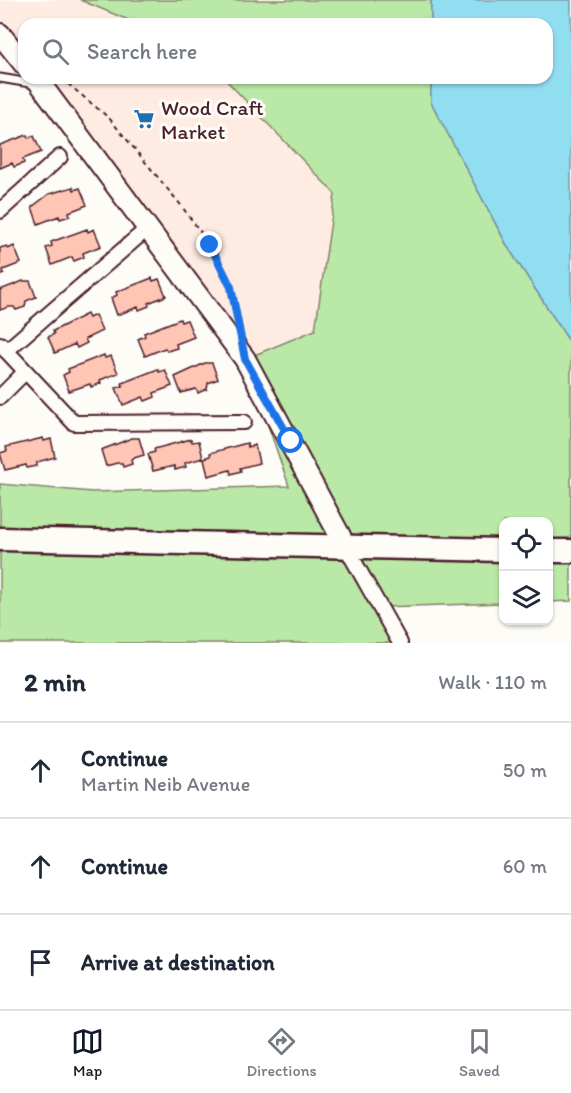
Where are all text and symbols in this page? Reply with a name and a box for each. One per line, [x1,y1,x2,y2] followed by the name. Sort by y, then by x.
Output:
[18,18,553,84] search box
[39,35,72,68] icon: search
[87,38,197,65] text: Search here
[161,95,264,144] place label: Wood Craft Market
[132,107,156,131] supermarket icon: Wood Craft Market
[196,231,222,257] route end
[277,427,303,453] route start
[499,517,553,625] map controls
[499,517,553,571] button: locate
[499,571,553,625] button: layers
[24,666,86,698] text: 2 min
[438,670,547,694] text: Walk · 110 m
[81,745,168,772] text: Continue
[24,754,57,787] icon: ahead
[503,758,547,782] text: 50 m
[81,772,250,796] text: Martin Neib Avenue
[24,850,57,883] icon: ahead
[81,853,168,880] text: Continue
[503,854,547,878] text: 60 m
[24,946,57,979] icon: arrive
[81,949,275,976] text: Arrive at destination
[71,1025,104,1080] tab: Map
[246,1025,317,1080] tab: Directions
[459,1025,500,1080] tab: Saved

